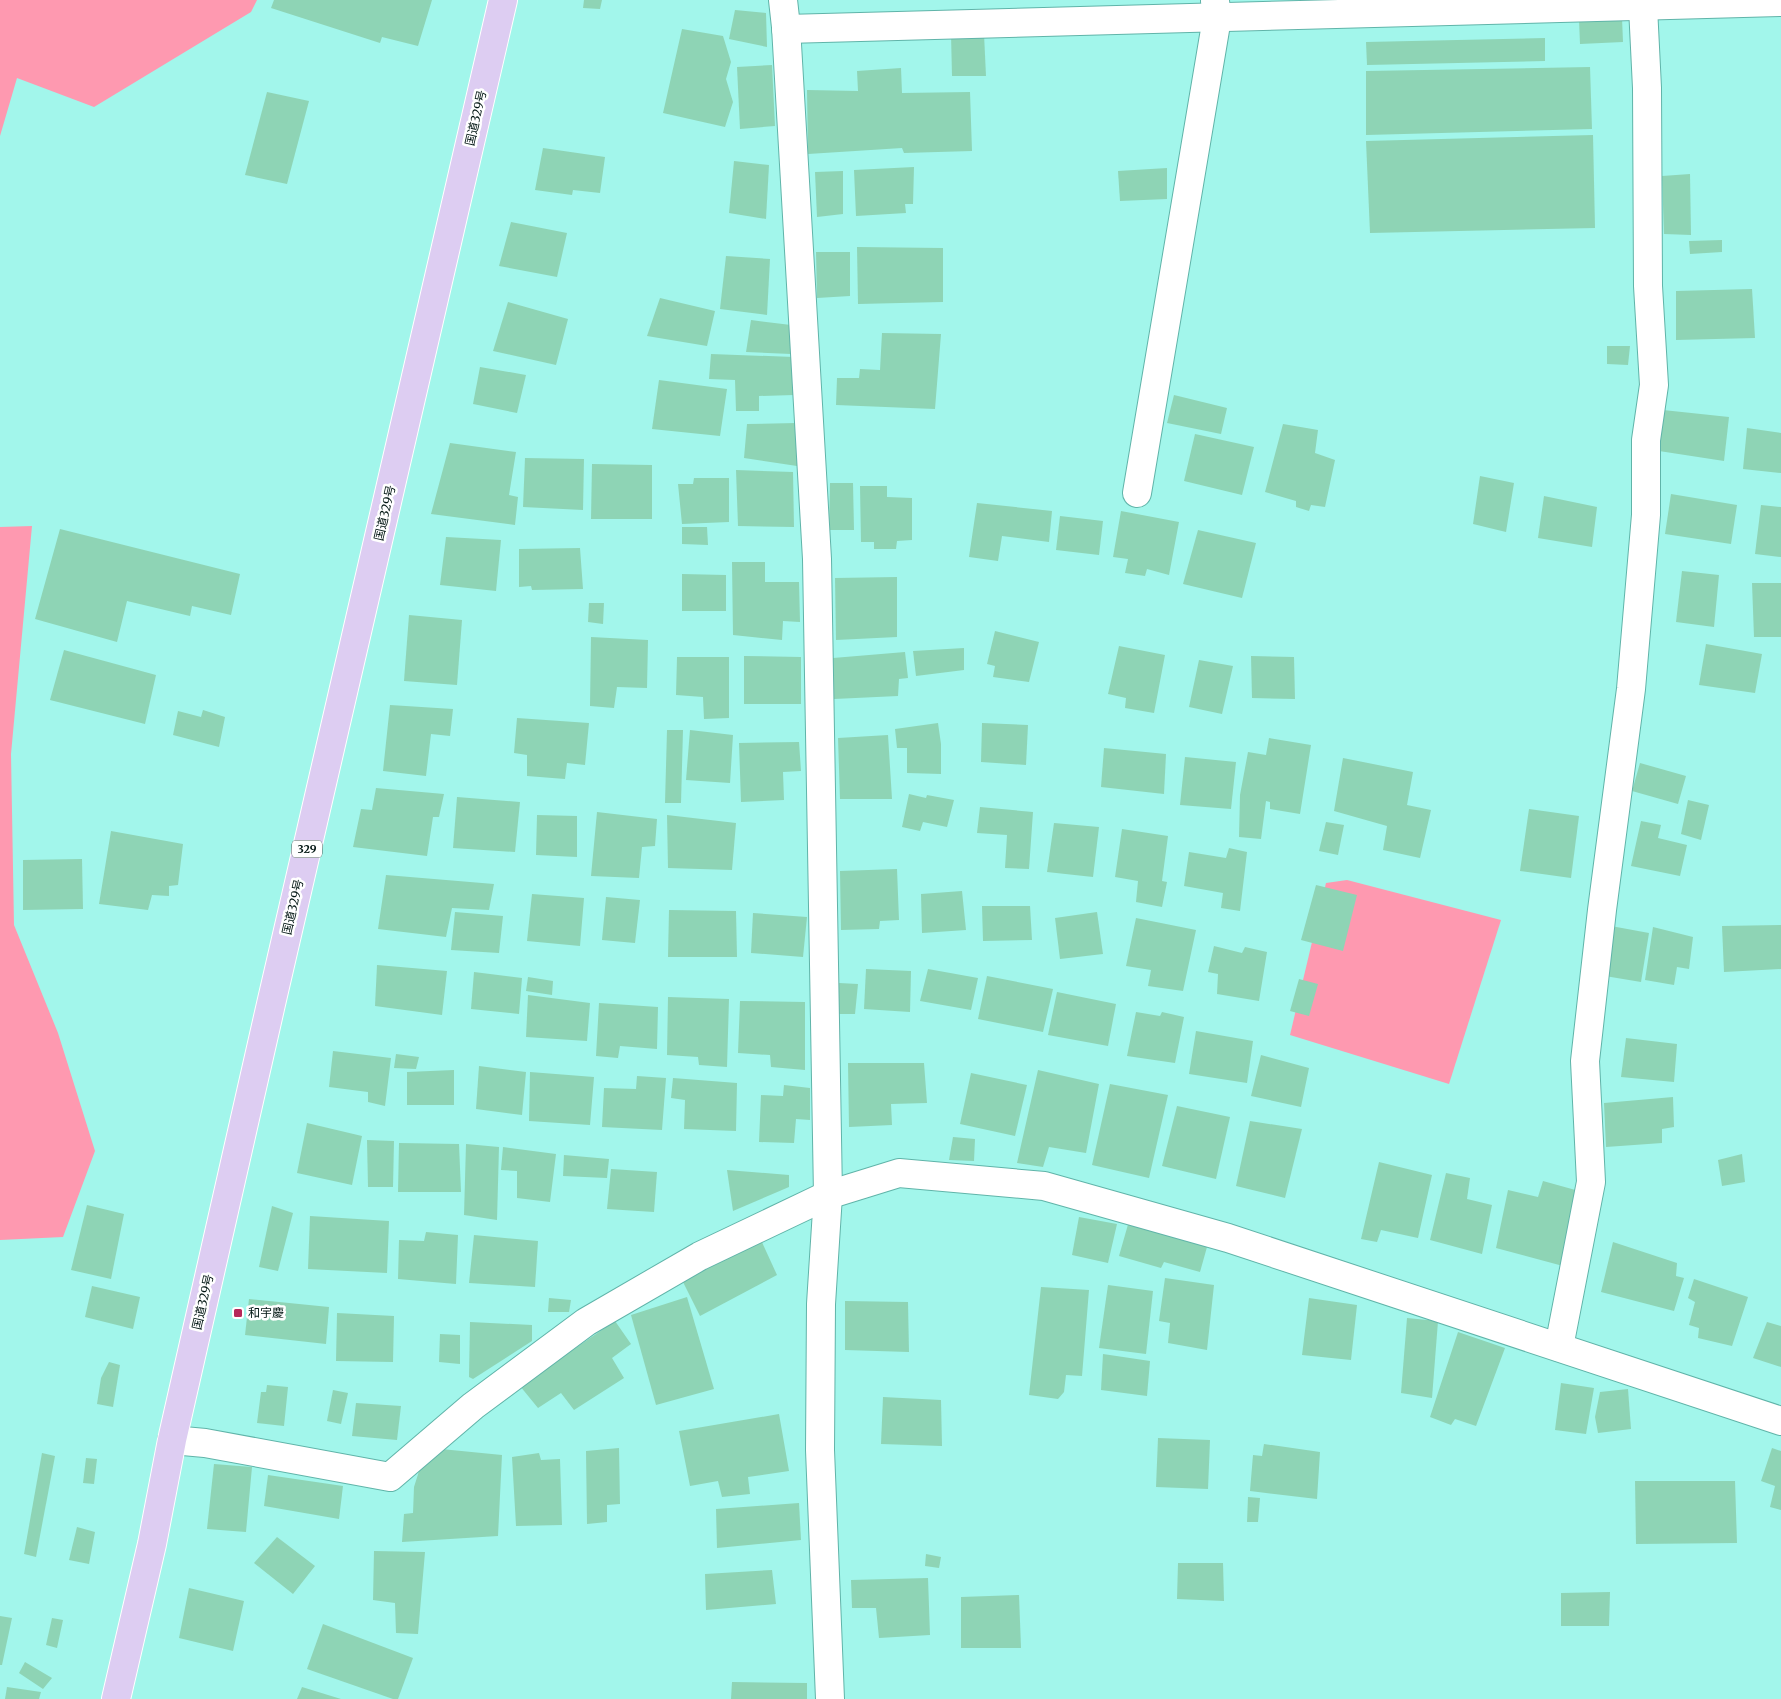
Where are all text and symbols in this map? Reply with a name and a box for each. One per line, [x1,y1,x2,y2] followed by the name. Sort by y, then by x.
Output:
[462,89,489,147] street label: 国道329号
[371,484,398,542] street label: 国道329号
[292,841,322,858] road number: 329
[279,878,306,936] street label: 国道329号
[189,1273,216,1331] street label: 国道329号
[248,1305,284,1320] place label: 和宇慶
[232,1307,244,1319] marker: 和宇慶

